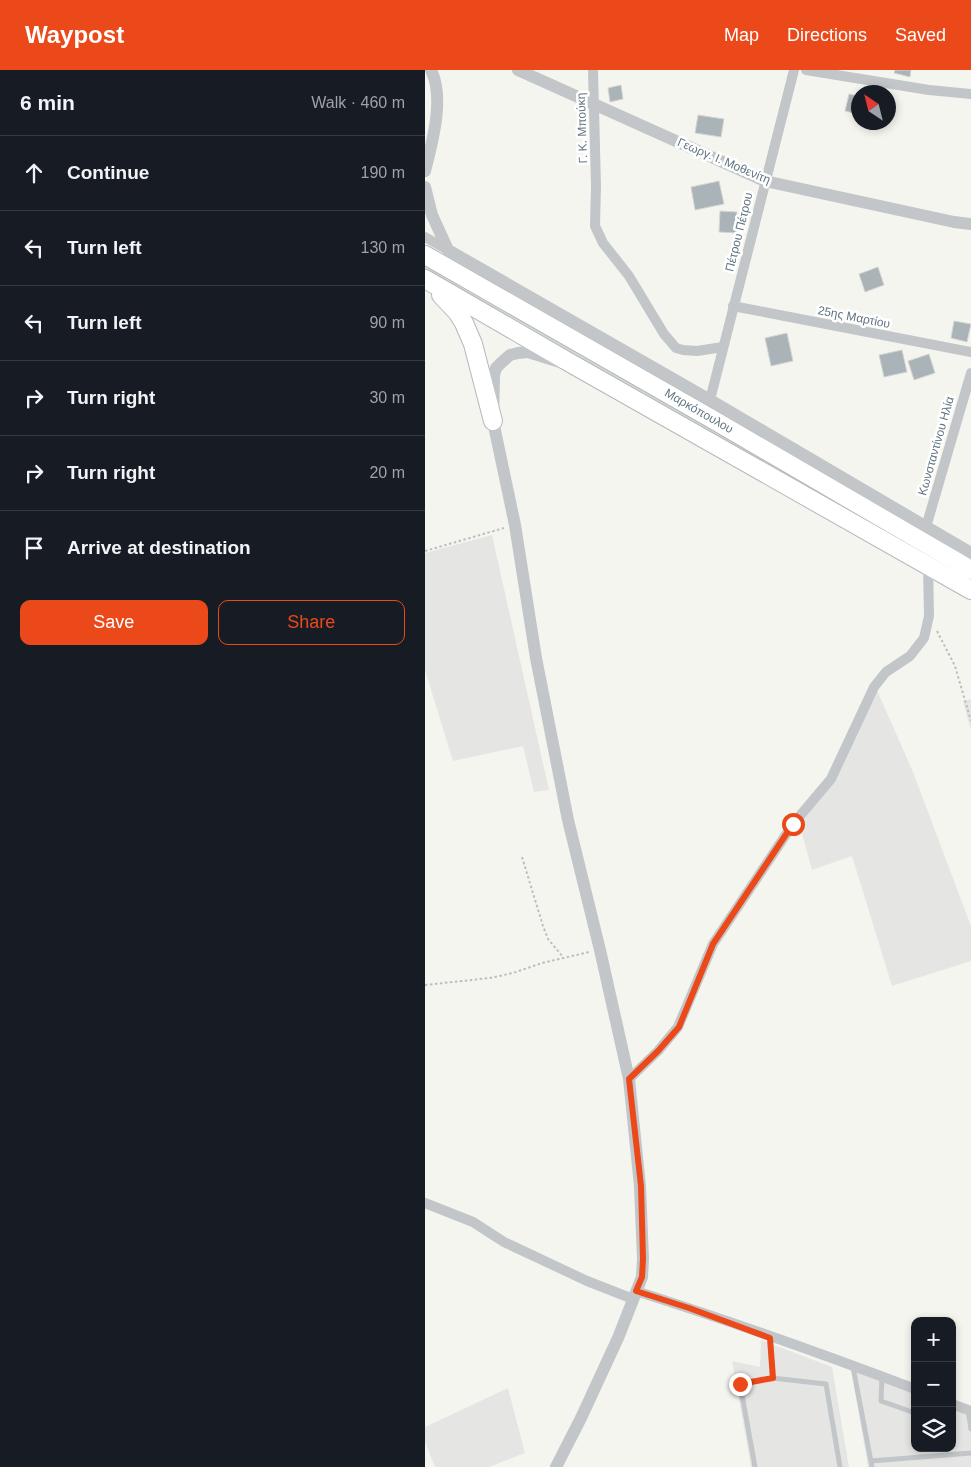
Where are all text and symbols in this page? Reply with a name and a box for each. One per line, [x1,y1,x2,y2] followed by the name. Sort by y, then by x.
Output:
[25,21,124,48] text: Waypost
[724,25,759,45] text: Map
[787,25,867,45] text: Directions
[895,25,946,45] text: Saved
[851,85,896,130] north arrow
[20,91,75,114] text: 6 min
[574,92,590,164] street label: Γ. Κ. Μπούκη
[311,94,405,111] text: Walk · 460 m
[675,135,773,187] street label: Γεωργ. Ι. Μοθενίτη
[20,159,48,187] icon: ahead
[67,162,149,183] text: Continue
[361,164,405,181] text: 190 m
[722,191,756,273] street label: Πέτρου Πέτρου
[20,234,48,262] icon: left
[67,237,142,258] text: Turn left
[361,239,405,256] text: 130 m
[817,303,891,331] street label: 25ης Μαρτίου
[20,309,48,337] icon: left
[67,312,142,333] text: Turn left
[369,314,405,331] text: 90 m
[20,384,48,412] icon: right
[662,386,736,436] street label: Μαρκόπουλου
[67,387,155,408] text: Turn right
[369,389,405,406] text: 30 m
[915,395,957,497] street label: Κωνσταντίνου Ηλία
[20,459,48,487] icon: right
[67,462,155,483] text: Turn right
[369,464,405,481] text: 20 m
[20,534,48,562] icon: arrive
[67,537,251,558] text: Arrive at destination
[20,600,208,645] button: Save
[218,600,405,645] button: Share
[782,813,805,836] route start
[911,1317,956,1452] map controls
[911,1317,956,1362] button: +
[911,1362,956,1407] button: −
[729,1373,752,1396] route end
[911,1407,956,1452] button: layers

